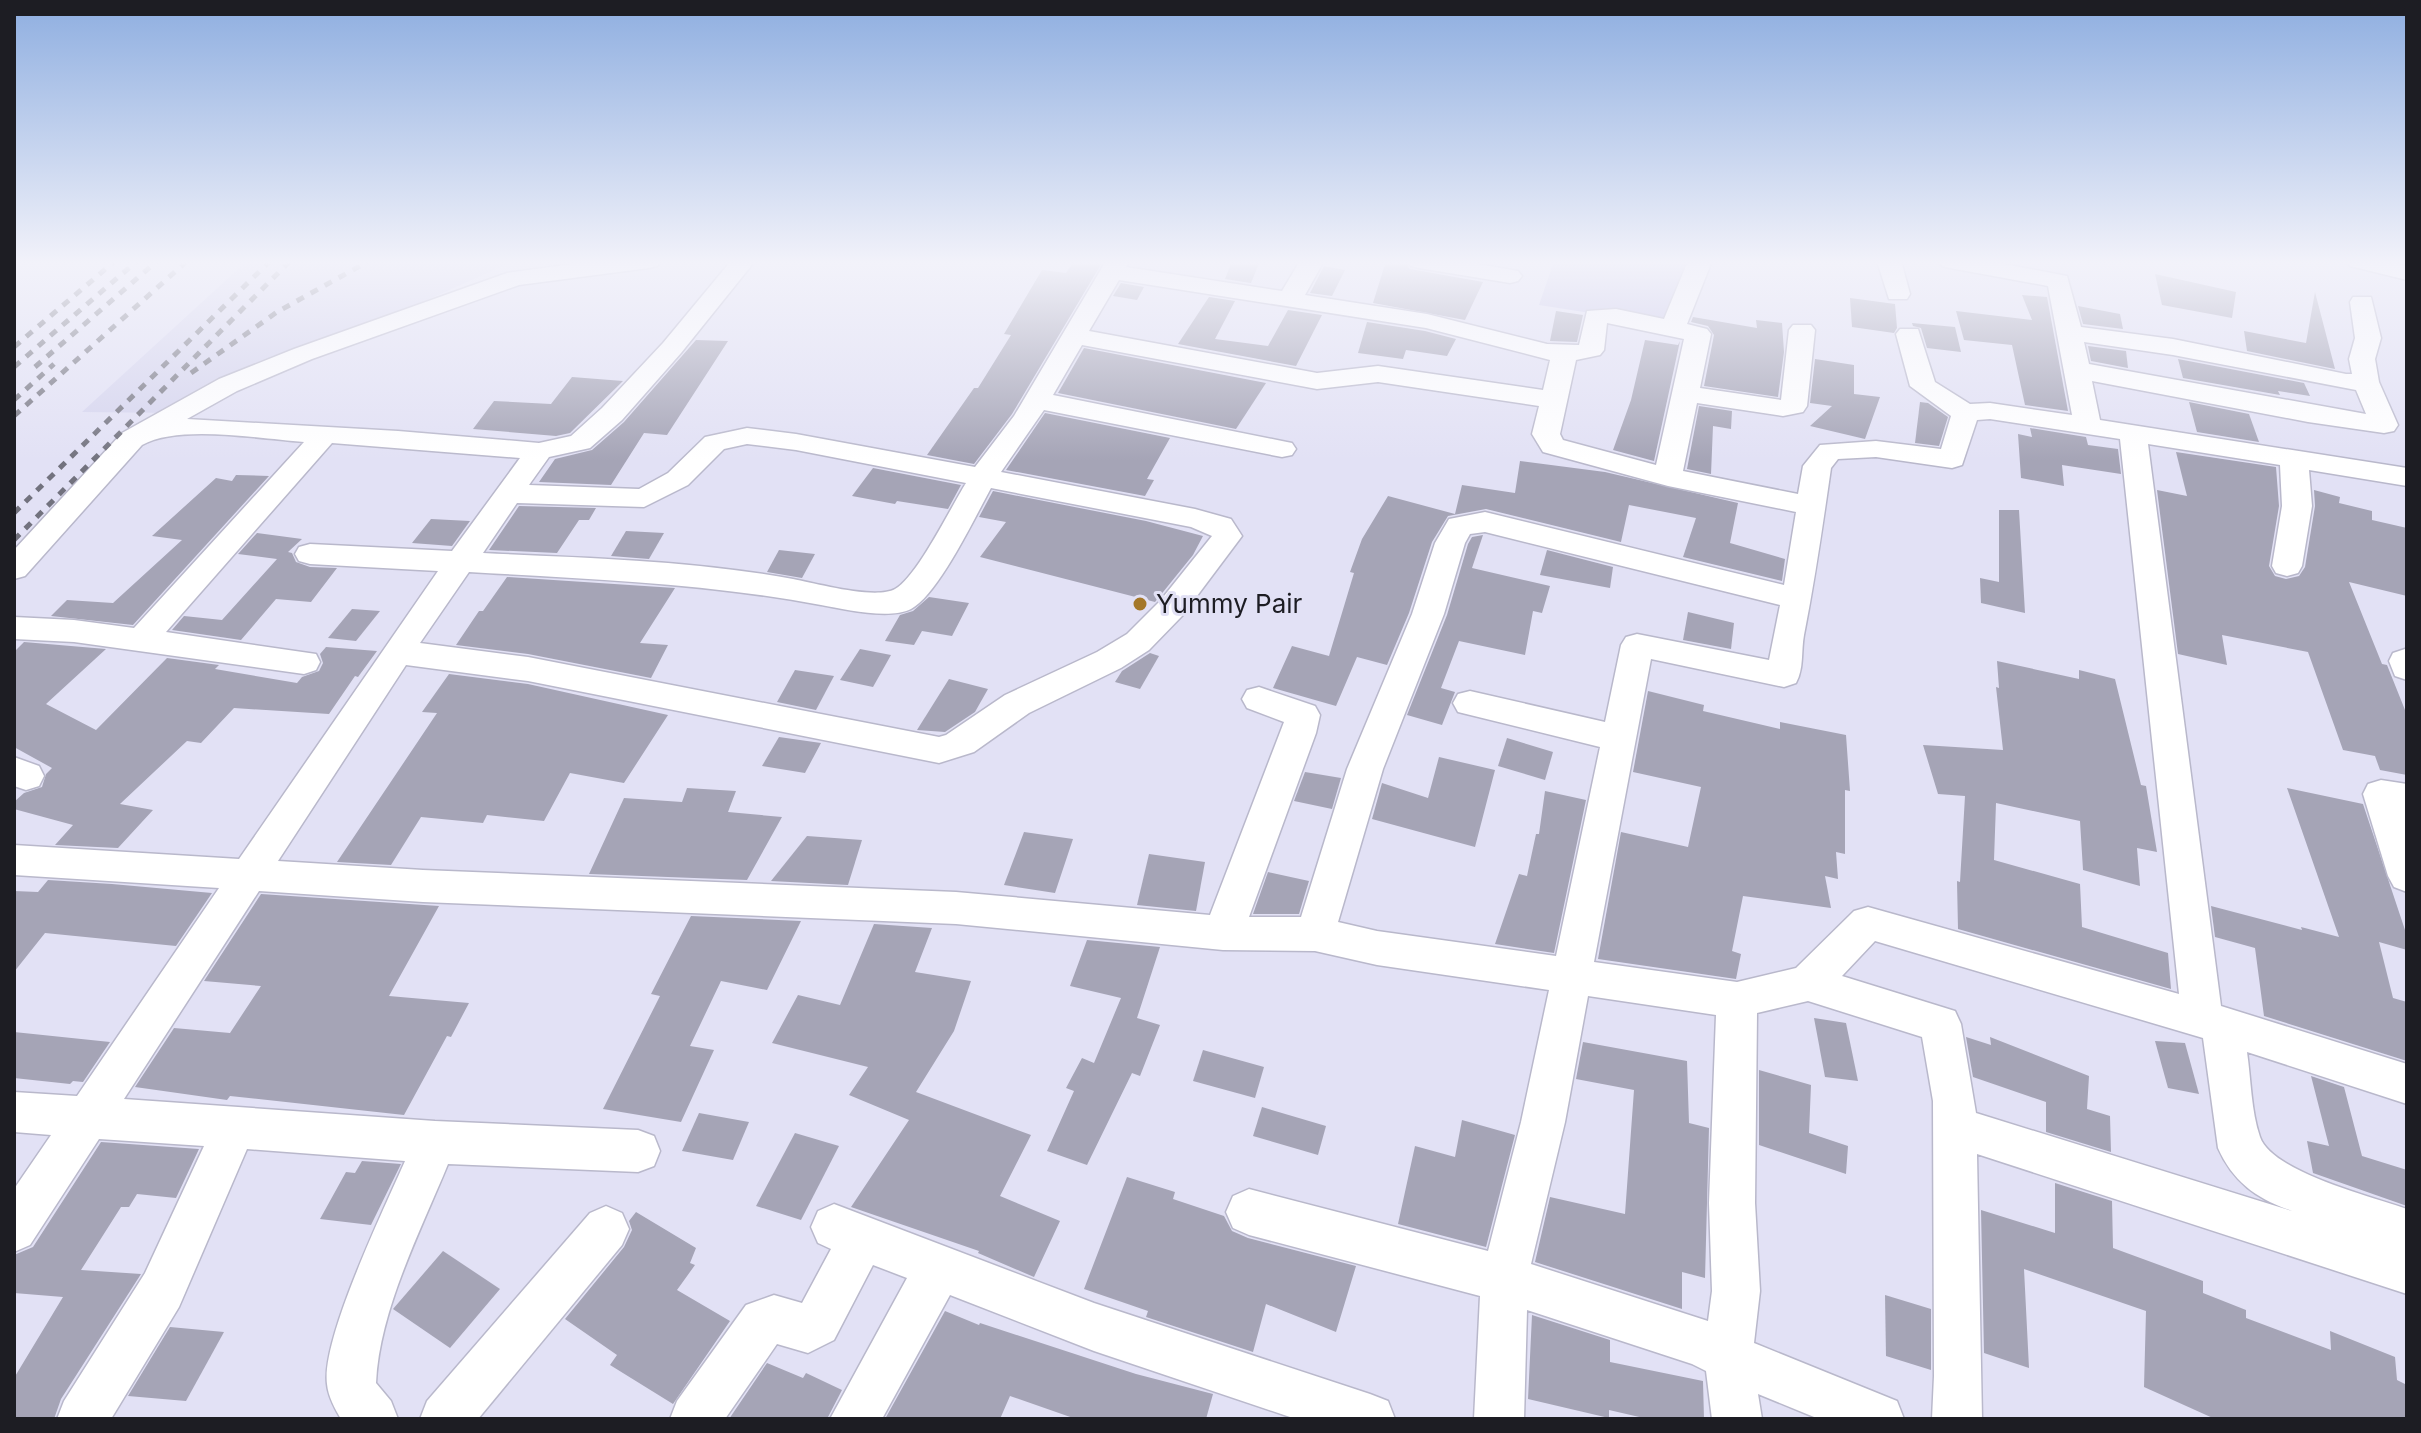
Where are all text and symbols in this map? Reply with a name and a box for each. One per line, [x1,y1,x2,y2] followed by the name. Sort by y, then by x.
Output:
[1156,588,1303,619] place label: Yummy Pair
[1131,595,1149,613] marker: Yummy Pair

